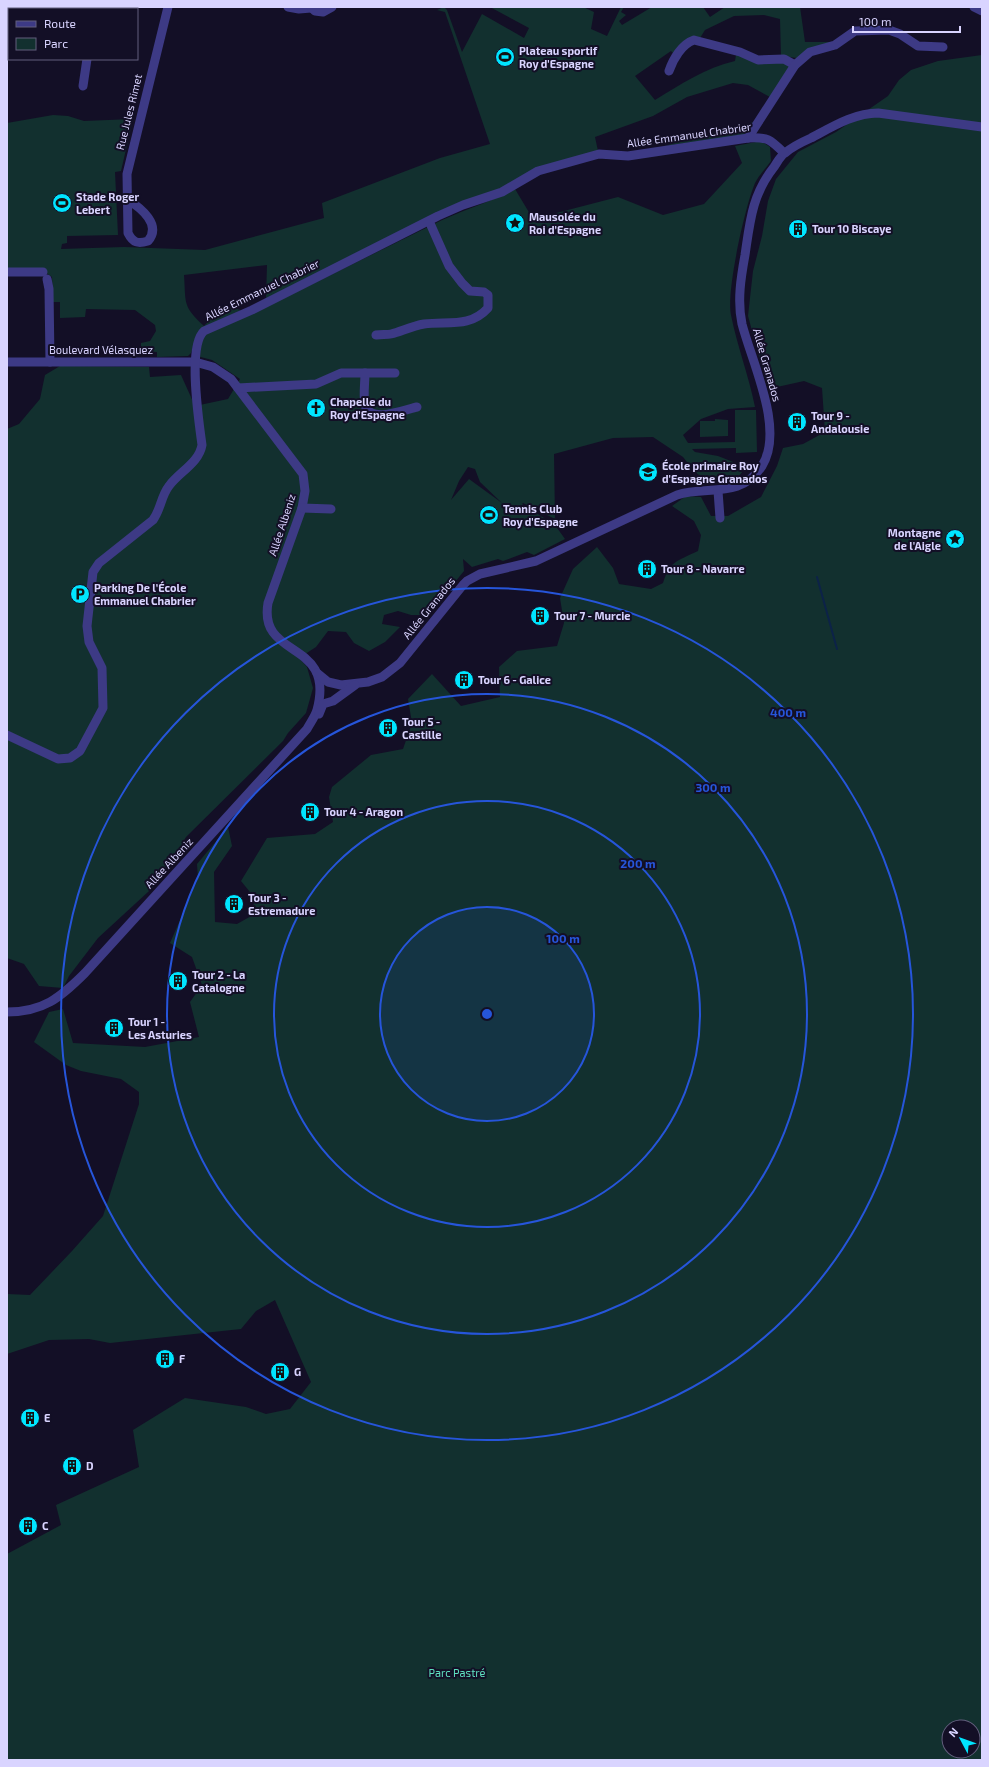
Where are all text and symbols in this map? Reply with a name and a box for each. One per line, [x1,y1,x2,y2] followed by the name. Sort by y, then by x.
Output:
[8,8,138,60] legend
[853,8,960,34] scale bar
[859,14,891,28] text: 100 m
[44,16,76,30] text: Route
[44,36,68,50] text: Parc
[519,44,598,71] place label: Plateau sportif Roy d'Espagne
[494,46,516,68] sports icon: Plateau sportif Roy d'Espagne
[113,73,144,151] street label: Rue Jules Rimet
[626,119,753,150] street label: Allée Emmanuel Chabrier
[76,190,139,216] place label: Stade Roger Lebert
[51,192,73,214] sports icon: Stade Roger Lebert
[529,210,601,236] place label: Mausolée du Roi d’Espagne
[504,212,526,234] place icon: Mausolée du Roi d’Espagne
[787,218,809,240] building icon: Tour 10 Biscaye
[812,222,892,236] place label: Tour 10 Biscaye
[203,256,322,323] street label: Allée Emmanuel Chabrier
[751,327,784,403] street label: Allée Granados
[49,343,153,356] street label: Boulevard Vélasquez
[330,395,405,422] place label: Chapelle du Roy d’Espagne
[305,397,327,419] church icon: Chapelle du Roy d’Espagne
[811,409,869,435] place label: Tour 9 - Andalousie
[786,411,808,433] building icon: Tour 9 - Andalousie
[662,458,768,485] place label: École primaire Roy d'Espagne Granados
[637,461,659,483] school or university icon: École primaire Roy d'Espagne Granados
[265,492,298,557] street label: Allée Albeniz
[503,502,578,529] place label: Tennis Club Roy d'Espagne
[478,504,500,526] sports icon: Tennis Club Roy d'Espagne
[888,526,941,552] place label: Montagne de l'Aigle
[944,528,966,550] place icon: Montagne de l'Aigle
[636,558,658,580] building icon: Tour 8 - Navarre
[661,562,745,575] place label: Tour 8 - Navarre
[400,574,458,641] street label: Allée Granados
[94,580,196,607] place label: Parking De l’École Emmanuel Chabrier
[69,583,91,605] parking icon: Parking De l’École Emmanuel Chabrier
[529,605,551,627] building icon: Tour 7 - Murcie
[554,609,631,622] place label: Tour 7 - Murcie
[453,669,475,691] building icon: Tour 6 - Galice
[478,673,551,686] place label: Tour 6 - Galice
[770,705,806,719] text: 400 m
[402,715,442,741] place label: Tour 5 - Castille
[377,717,399,739] building icon: Tour 5 - Castille
[695,780,731,794] text: 300 m
[299,801,321,823] building icon: Tour 4 - Aragon
[324,805,403,818] place label: Tour 4 - Aragon
[142,834,196,891] street label: Allée Albeniz
[620,856,656,870] text: 200 m
[248,891,315,917] place label: Tour 3 - Estremadure
[223,893,245,915] building icon: Tour 3 - Estremadure
[546,931,580,945] text: 100 m
[192,968,245,994] place label: Tour 2 - La Catalogne
[167,970,189,992] building icon: Tour 2 - La Catalogne
[480,1007,494,1021] centre of rings
[128,1015,192,1041] place label: Tour 1 - Les Asturies
[103,1017,125,1039] building icon: Tour 1 - Les Asturies
[154,1348,176,1370] building icon: F
[179,1352,185,1365] place label: F
[269,1361,291,1383] building icon: G
[294,1365,301,1378] place label: G
[19,1407,41,1429] building icon: E
[44,1411,50,1424] place label: E
[61,1455,83,1477] building icon: D
[86,1459,94,1472] place label: D
[17,1515,39,1537] building icon: C
[42,1519,49,1532] place label: C
[428,1666,486,1679] park label: Parc Pastré
[941,1719,981,1759] north arrow
[946,1725,961,1739] text: N

